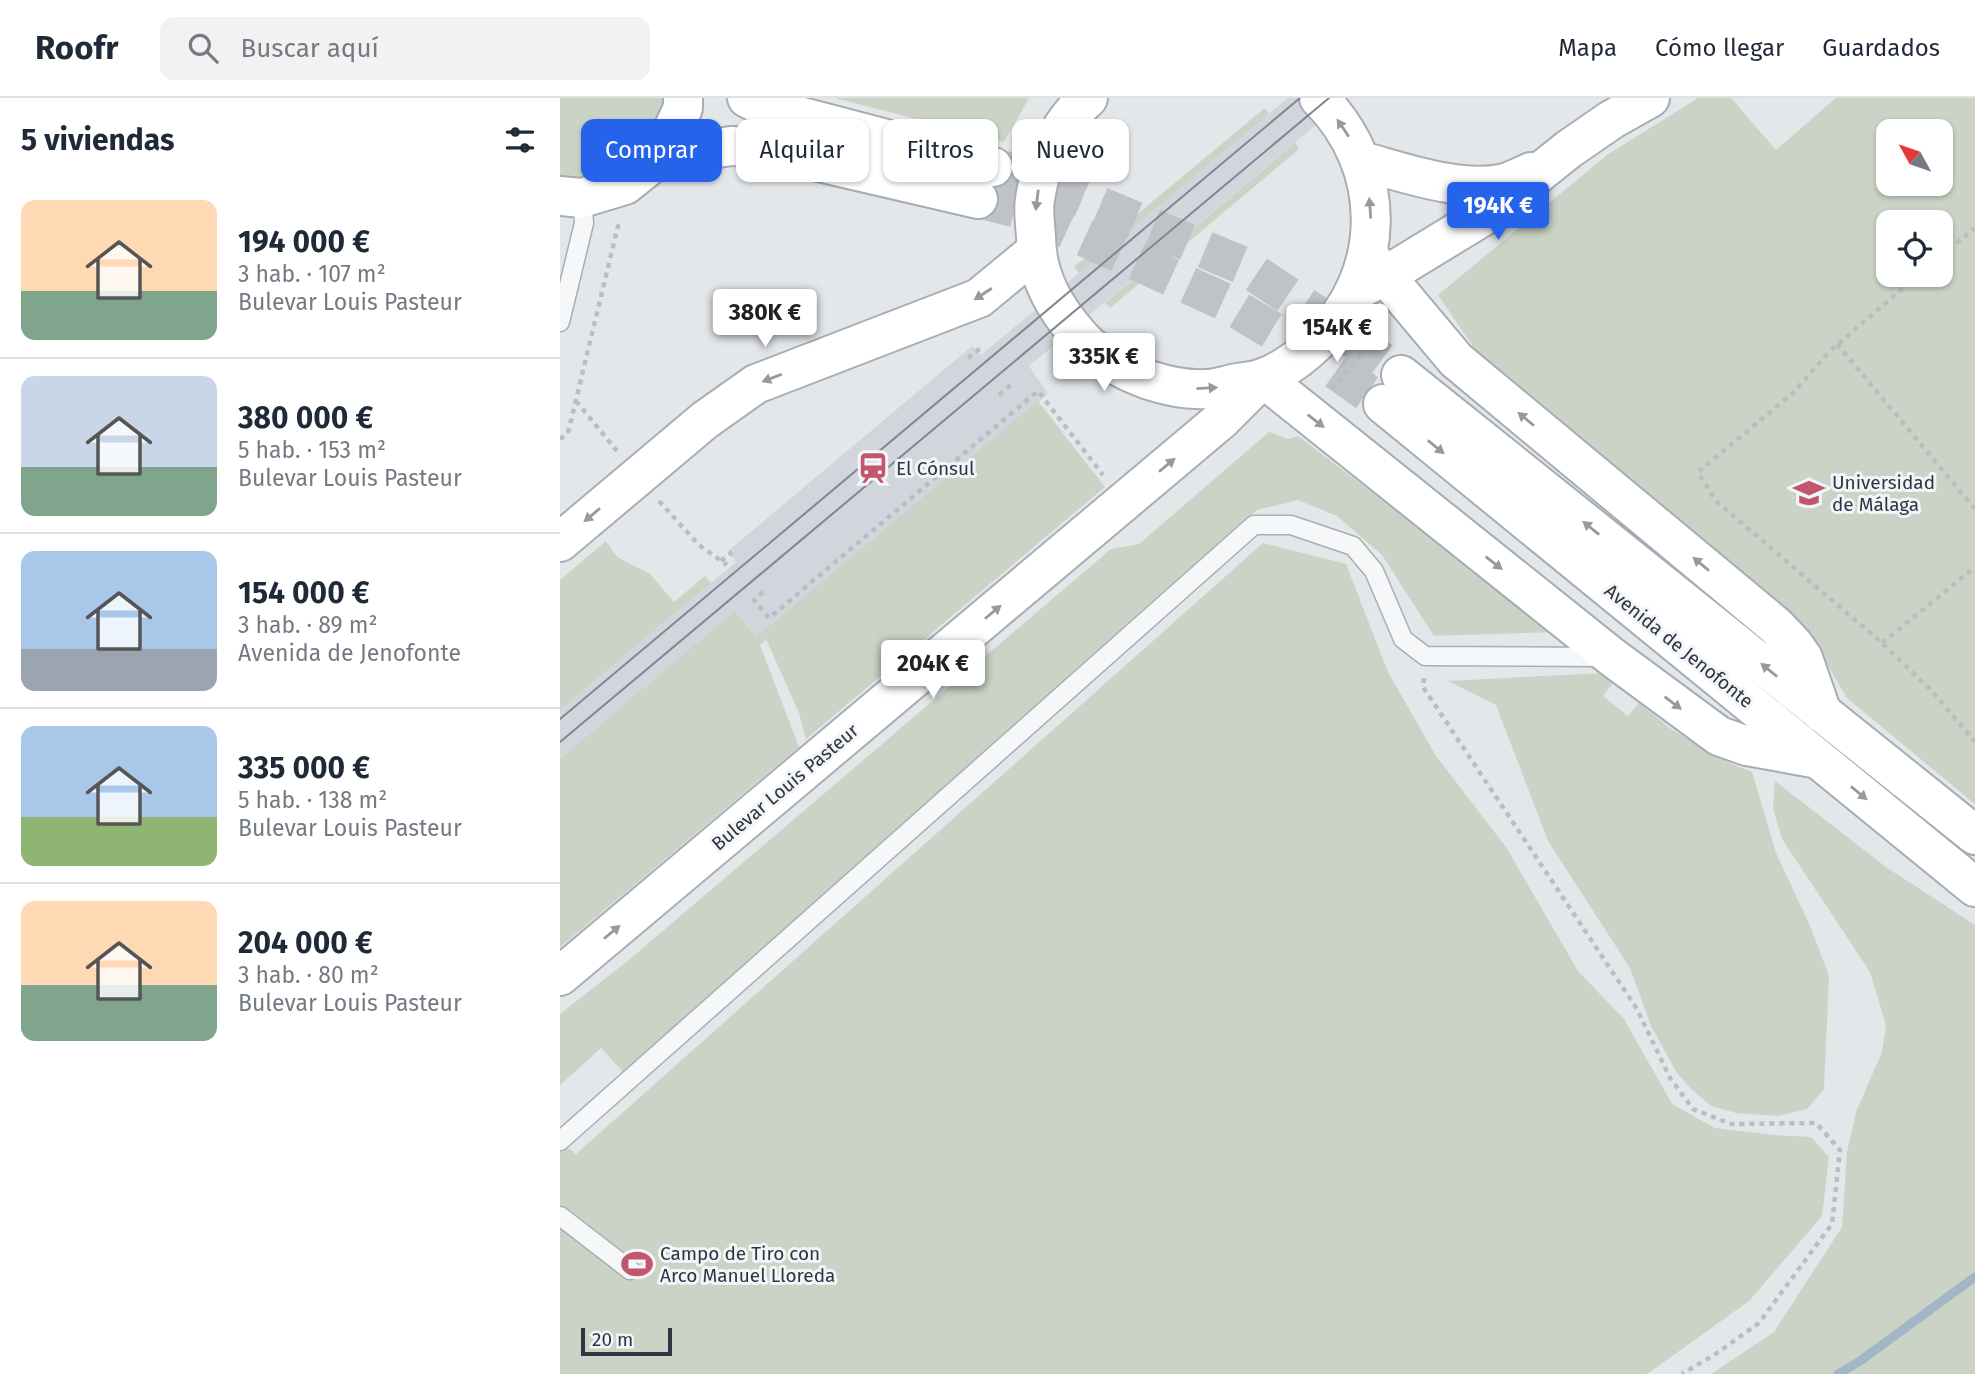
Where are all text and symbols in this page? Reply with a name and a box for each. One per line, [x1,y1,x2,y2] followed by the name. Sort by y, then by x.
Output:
[160,17,650,80] search box
[35,28,118,68] text: Roofr
[184,29,222,67] icon: search
[240,33,379,64] text: Buscar aquí
[1558,34,1617,62] text: Mapa
[1655,34,1784,62] text: Cómo llegar
[1822,34,1940,62] text: Guardados
[1337,118,1350,137] one-way arrow
[581,119,722,182] chip: Comprar
[736,119,869,182] chip: Alquilar
[883,119,998,182] chip: Filtros
[1012,119,1129,182] chip: Nuevo
[1876,119,1953,196] north arrow
[1876,119,1953,287] map controls
[501,121,539,159] icon: filters
[21,122,174,158] text: 5 viviendas
[1441,183,1555,242] pin: 194K €
[1031,189,1042,211] one-way arrow
[1463,191,1533,219] text: 194K €
[1364,197,1375,219] one-way arrow
[1876,210,1953,287] button: locate
[238,224,370,260] text: 194 000 €
[77,228,161,312] icon: home
[238,260,386,288] text: 3 hab. · 107 m²
[973,287,993,300] one-way arrow
[238,288,462,316] text: Bulevar Louis Pasteur
[708,289,822,349] pin: 380K €
[729,298,801,326] text: 380K €
[1280,304,1394,364] pin: 154K €
[1302,313,1372,341] text: 154K €
[1047,334,1161,393] pin: 335K €
[1069,342,1139,370] text: 335K €
[762,373,783,384] one-way arrow
[1196,382,1218,393] one-way arrow
[238,400,373,436] text: 380 000 €
[77,404,161,488] icon: home
[1518,412,1535,427] one-way arrow
[1307,414,1325,428] one-way arrow
[238,436,386,464] text: 5 hab. · 153 m²
[1428,439,1445,454] one-way arrow
[856,451,890,485] station icon: El Cónsul
[896,457,975,480] place label: El Cónsul
[1158,458,1175,473] one-way arrow
[238,464,462,492] text: Bulevar Louis Pasteur
[1832,471,1935,516] place label: Universidad de Málaga
[1792,476,1826,510] school or university icon: Universidad de Málaga
[583,507,600,522] one-way arrow
[1583,520,1601,535] one-way arrow
[1485,555,1503,570] one-way arrow
[1692,556,1710,572] one-way arrow
[238,575,370,611] text: 154 000 €
[77,579,161,663] icon: home
[1600,579,1758,713] street label: Avenida de Jenofonte
[983,604,1001,619] one-way arrow
[238,611,377,639] text: 3 hab. · 89 m²
[238,639,461,667] text: Avenida de Jenofonte
[876,640,990,700] pin: 204K €
[897,649,969,677] text: 204K €
[1760,663,1777,678] one-way arrow
[1664,695,1682,710] one-way arrow
[707,718,864,855] street label: Bulevar Louis Pasteur
[238,750,370,786] text: 335 000 €
[77,754,161,838] icon: home
[1849,785,1867,800] one-way arrow
[238,786,387,814] text: 5 hab. · 138 m²
[238,814,462,842] text: Bulevar Louis Pasteur
[603,924,621,939] one-way arrow
[238,925,373,961] text: 204 000 €
[77,929,161,1013] icon: home
[238,961,379,989] text: 3 hab. · 80 m²
[238,989,462,1017] text: Bulevar Louis Pasteur
[660,1242,835,1287] place label: Campo de Tiro con Arco Manuel Lloreda
[620,1247,654,1281] sports icon: Campo de Tiro con Arco Manuel Lloreda
[581,1325,672,1357] scale bar
[592,1328,633,1351] text: 20 m

